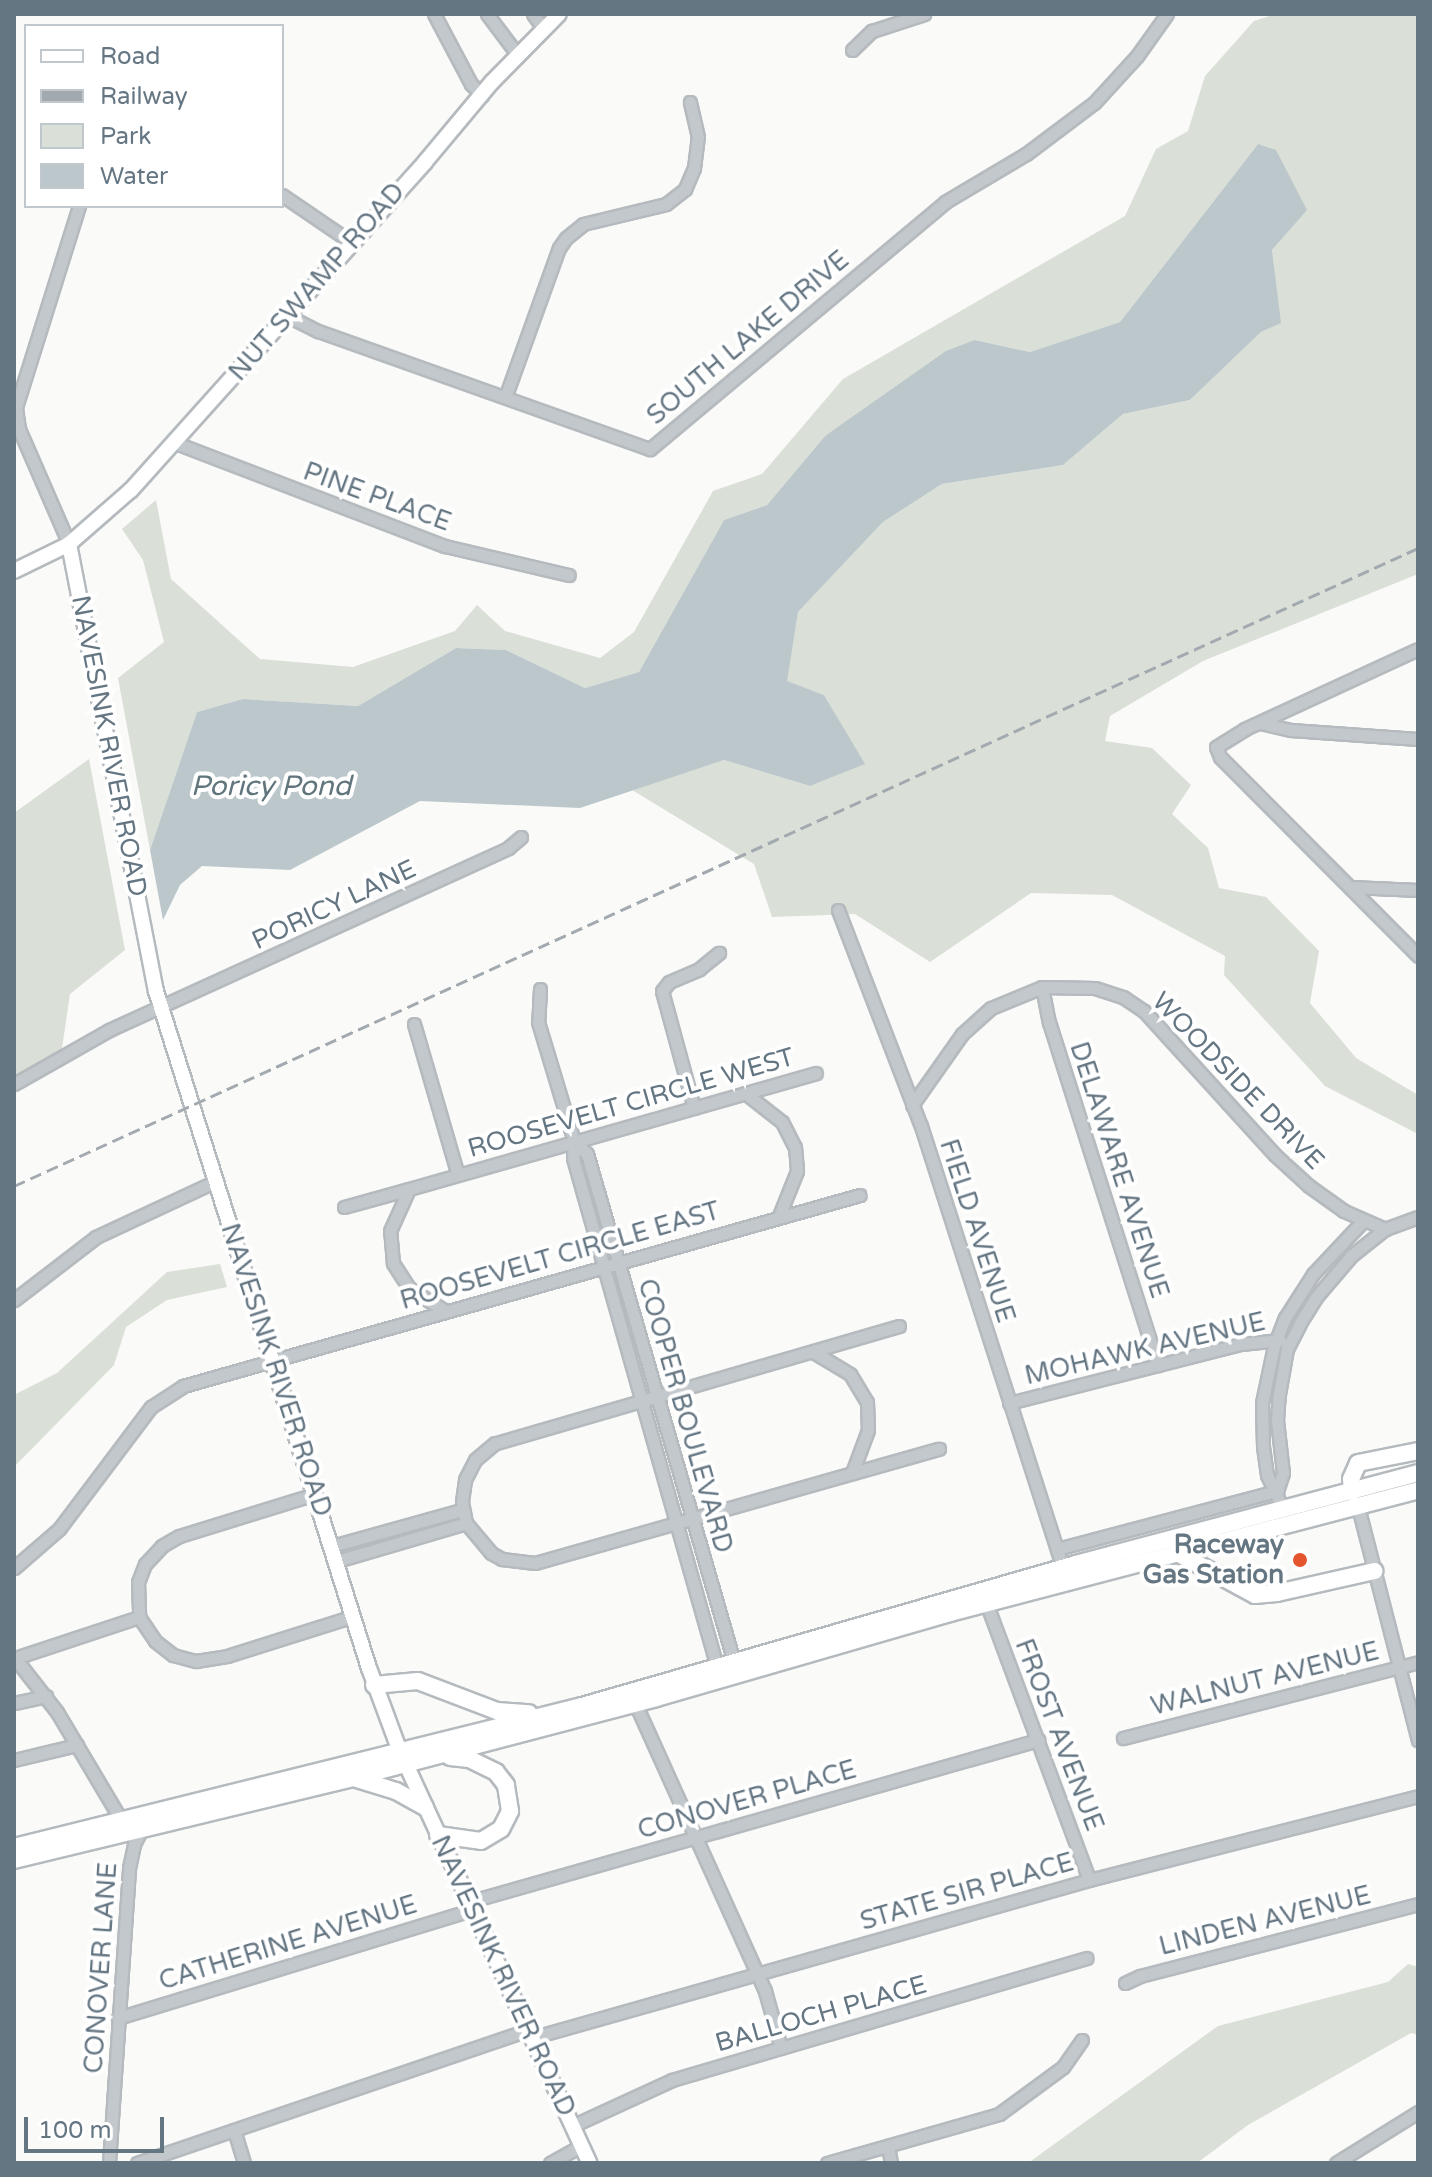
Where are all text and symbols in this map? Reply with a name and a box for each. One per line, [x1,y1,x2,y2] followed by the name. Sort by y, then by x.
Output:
[24,24,284,208] legend
[100,42,160,71] text: Road
[100,82,188,111] text: Railway
[100,122,151,151] text: Park
[100,162,168,191] text: Water
[222,177,412,387] street label: NUT SWAMP ROAD
[641,244,855,432] street label: SOUTH LAKE DRIVE
[299,456,455,538] street label: PINE PLACE
[64,593,154,899] street label: NAVESINK RIVER ROAD
[191,769,351,803] water label: Poricy Pond
[247,853,421,957] street label: PORICY LANE
[1145,986,1331,1176] street label: WOODSIDE DRIVE
[1063,1038,1175,1302] street label: DELAWARE AVENUE
[464,1041,798,1165] street label: ROOSEVELT CIRCLE WEST
[933,1135,1021,1327] street label: FIELD AVENUE
[397,1195,723,1317] street label: ROOSEVELT CIRCLE EAST
[214,1220,338,1520] street label: NAVESINK RIVER ROAD
[631,1275,739,1557] street label: COOPER BOULEVARD
[1022,1306,1268,1392] street label: MOHAWK AVENUE
[1143,1529,1284,1590] place label: Raceway Gas Station
[1291,1551,1309,1569] marker: Raceway Gas Station
[1008,1635,1110,1835] street label: FROST AVENUE
[1148,1636,1382,1722] street label: WALNUT AVENUE
[634,1754,860,1846] street label: CONOVER PLACE
[424,1831,582,2121] street label: NAVESINK RIVER ROAD
[857,1847,1077,1937] street label: STATE SIR PLACE
[78,1861,124,2075] street label: CONOVER LANE
[1156,1880,1374,1962] street label: LINDEN AVENUE
[155,1889,421,1997] street label: CATHERINE AVENUE
[712,1969,930,2059] street label: BALLOCH PLACE
[28,2101,168,2151] scale bar
[38,2116,112,2145] text: 100 m

